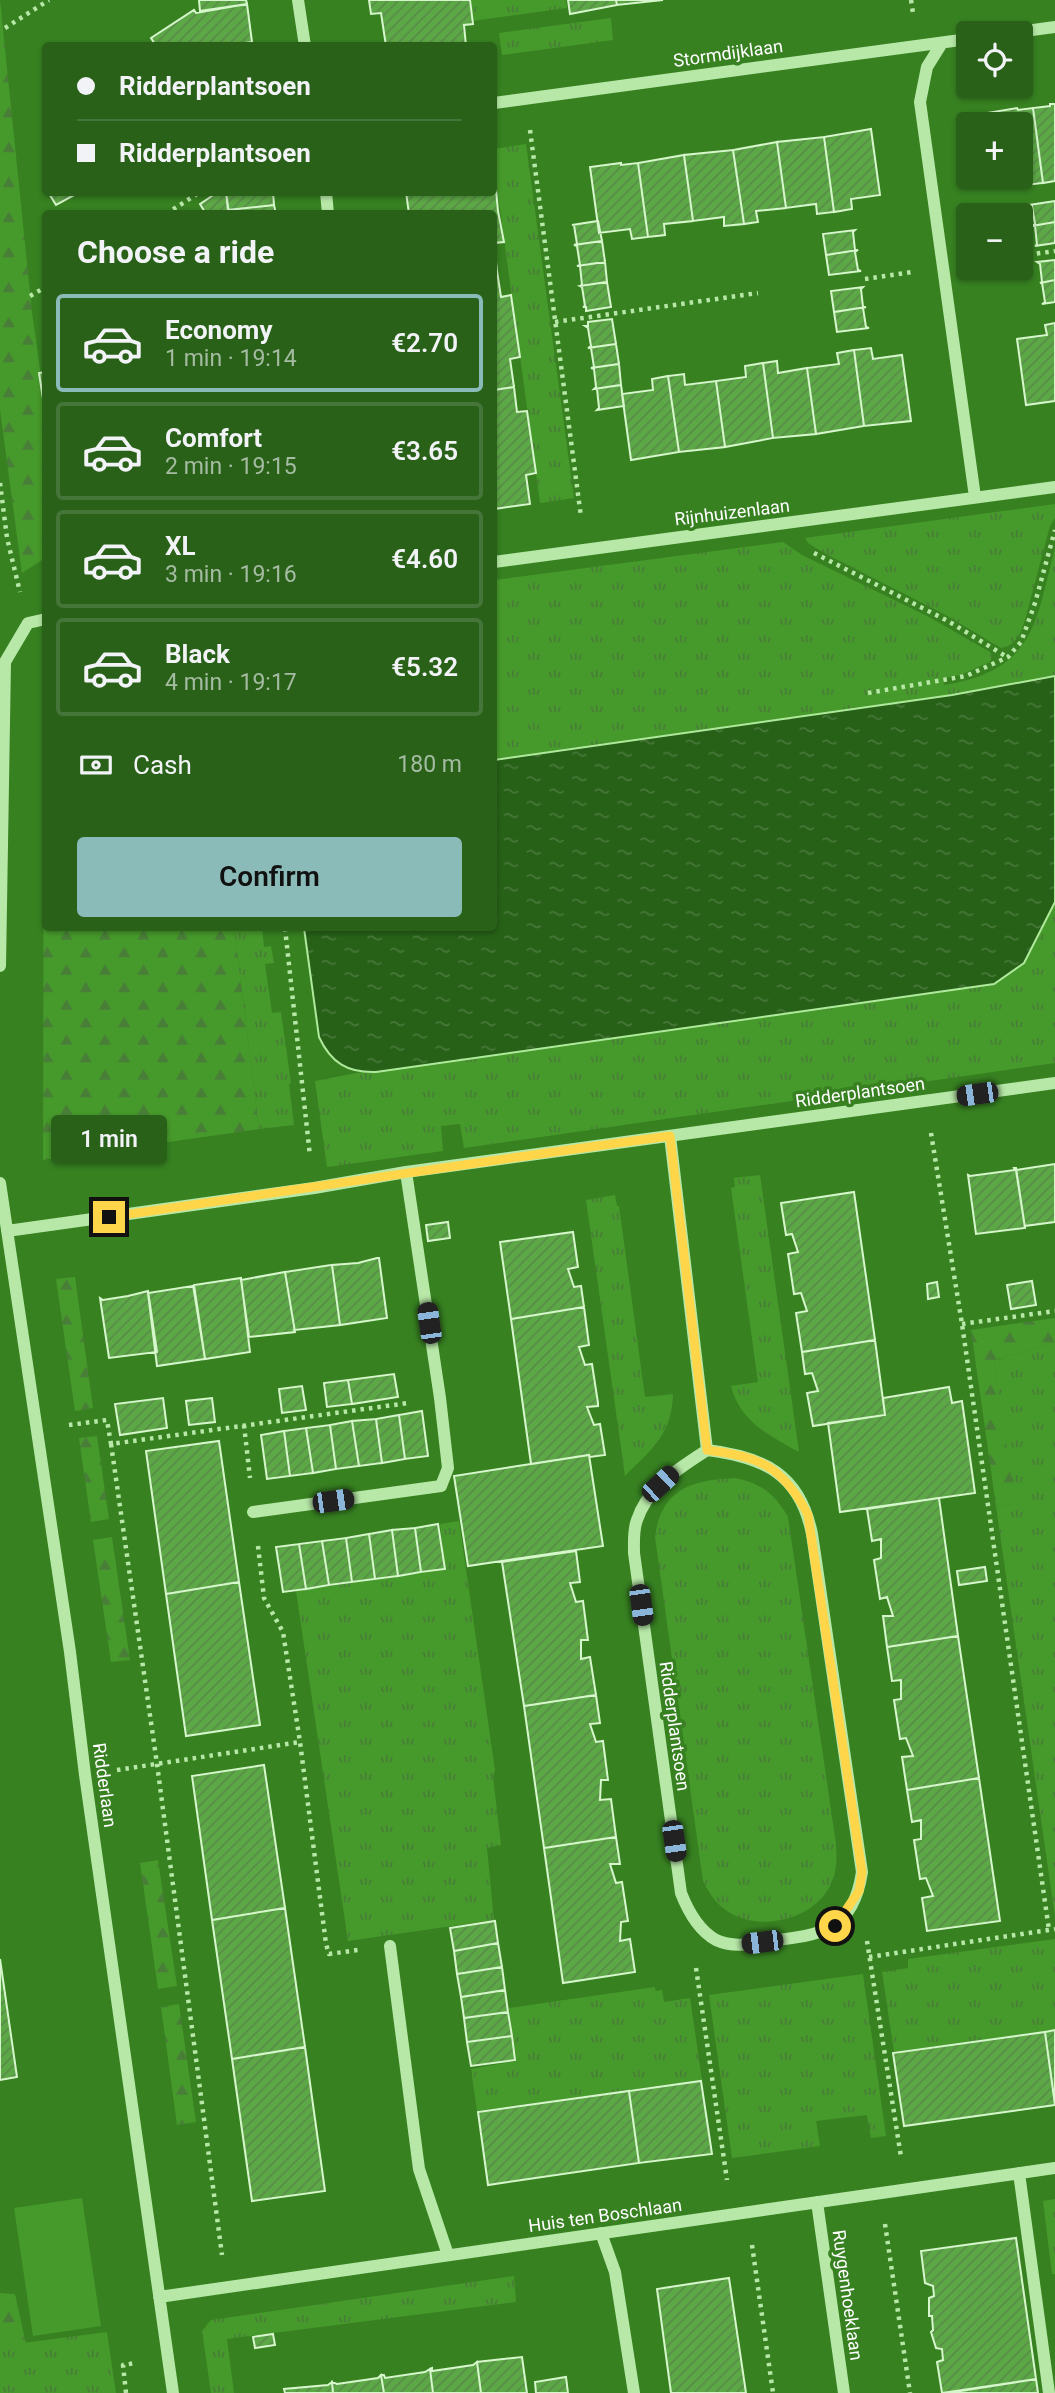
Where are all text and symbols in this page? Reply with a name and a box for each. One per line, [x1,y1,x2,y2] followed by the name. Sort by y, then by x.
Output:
[956,21,1033,280] map controls
[956,21,1033,98] button: locate
[672,35,784,71] street label: Stormdijklaan
[119,71,311,101] text: Ridderplantsoen
[956,112,1033,189] button: +
[119,138,311,168] text: Ridderplantsoen
[956,203,1033,280] button: −
[77,233,274,271] text: Choose a ride
[81,312,144,375] icon: car
[165,315,272,345] text: Economy
[391,328,458,358] text: €2.70
[165,345,297,372] text: 1 min · 19:14
[81,420,144,483] icon: car
[165,423,262,453] text: Comfort
[391,436,458,466] text: €3.65
[165,453,297,480] text: 2 min · 19:15
[673,495,791,529] street label: Rijnhuizenlaan
[81,528,144,591] icon: car
[165,531,196,561] text: XL
[391,544,458,574] text: €4.60
[165,561,297,588] text: 3 min · 19:16
[81,636,144,699] icon: car
[165,639,230,669] text: Black
[391,652,458,682] text: €5.32
[165,669,297,696] text: 4 min · 19:17
[77,746,115,784] icon: cash
[133,750,192,780] text: Cash
[397,751,462,778] text: 180 m
[77,837,462,917] button: Confirm
[794,1073,926,1111] street label: Ridderplantsoen
[955,1081,1000,1107] car
[51,1116,167,1164] callout: 1 min
[80,1126,138,1153] text: 1 min
[93,1201,125,1233] route end
[416,1301,443,1345] car
[638,1462,683,1506] car
[311,1488,356,1514] car
[628,1583,655,1627] car
[656,1660,694,1792] street label: Ridderplantsoen
[89,1741,121,1829] street label: Ridderlaan
[661,1819,688,1863] car
[819,1910,851,1942] route start
[740,1929,785,1955] car
[527,2194,683,2236] street label: Huis ten Boschlaan
[828,2228,868,2362] street label: Ruygenhoeklaan

